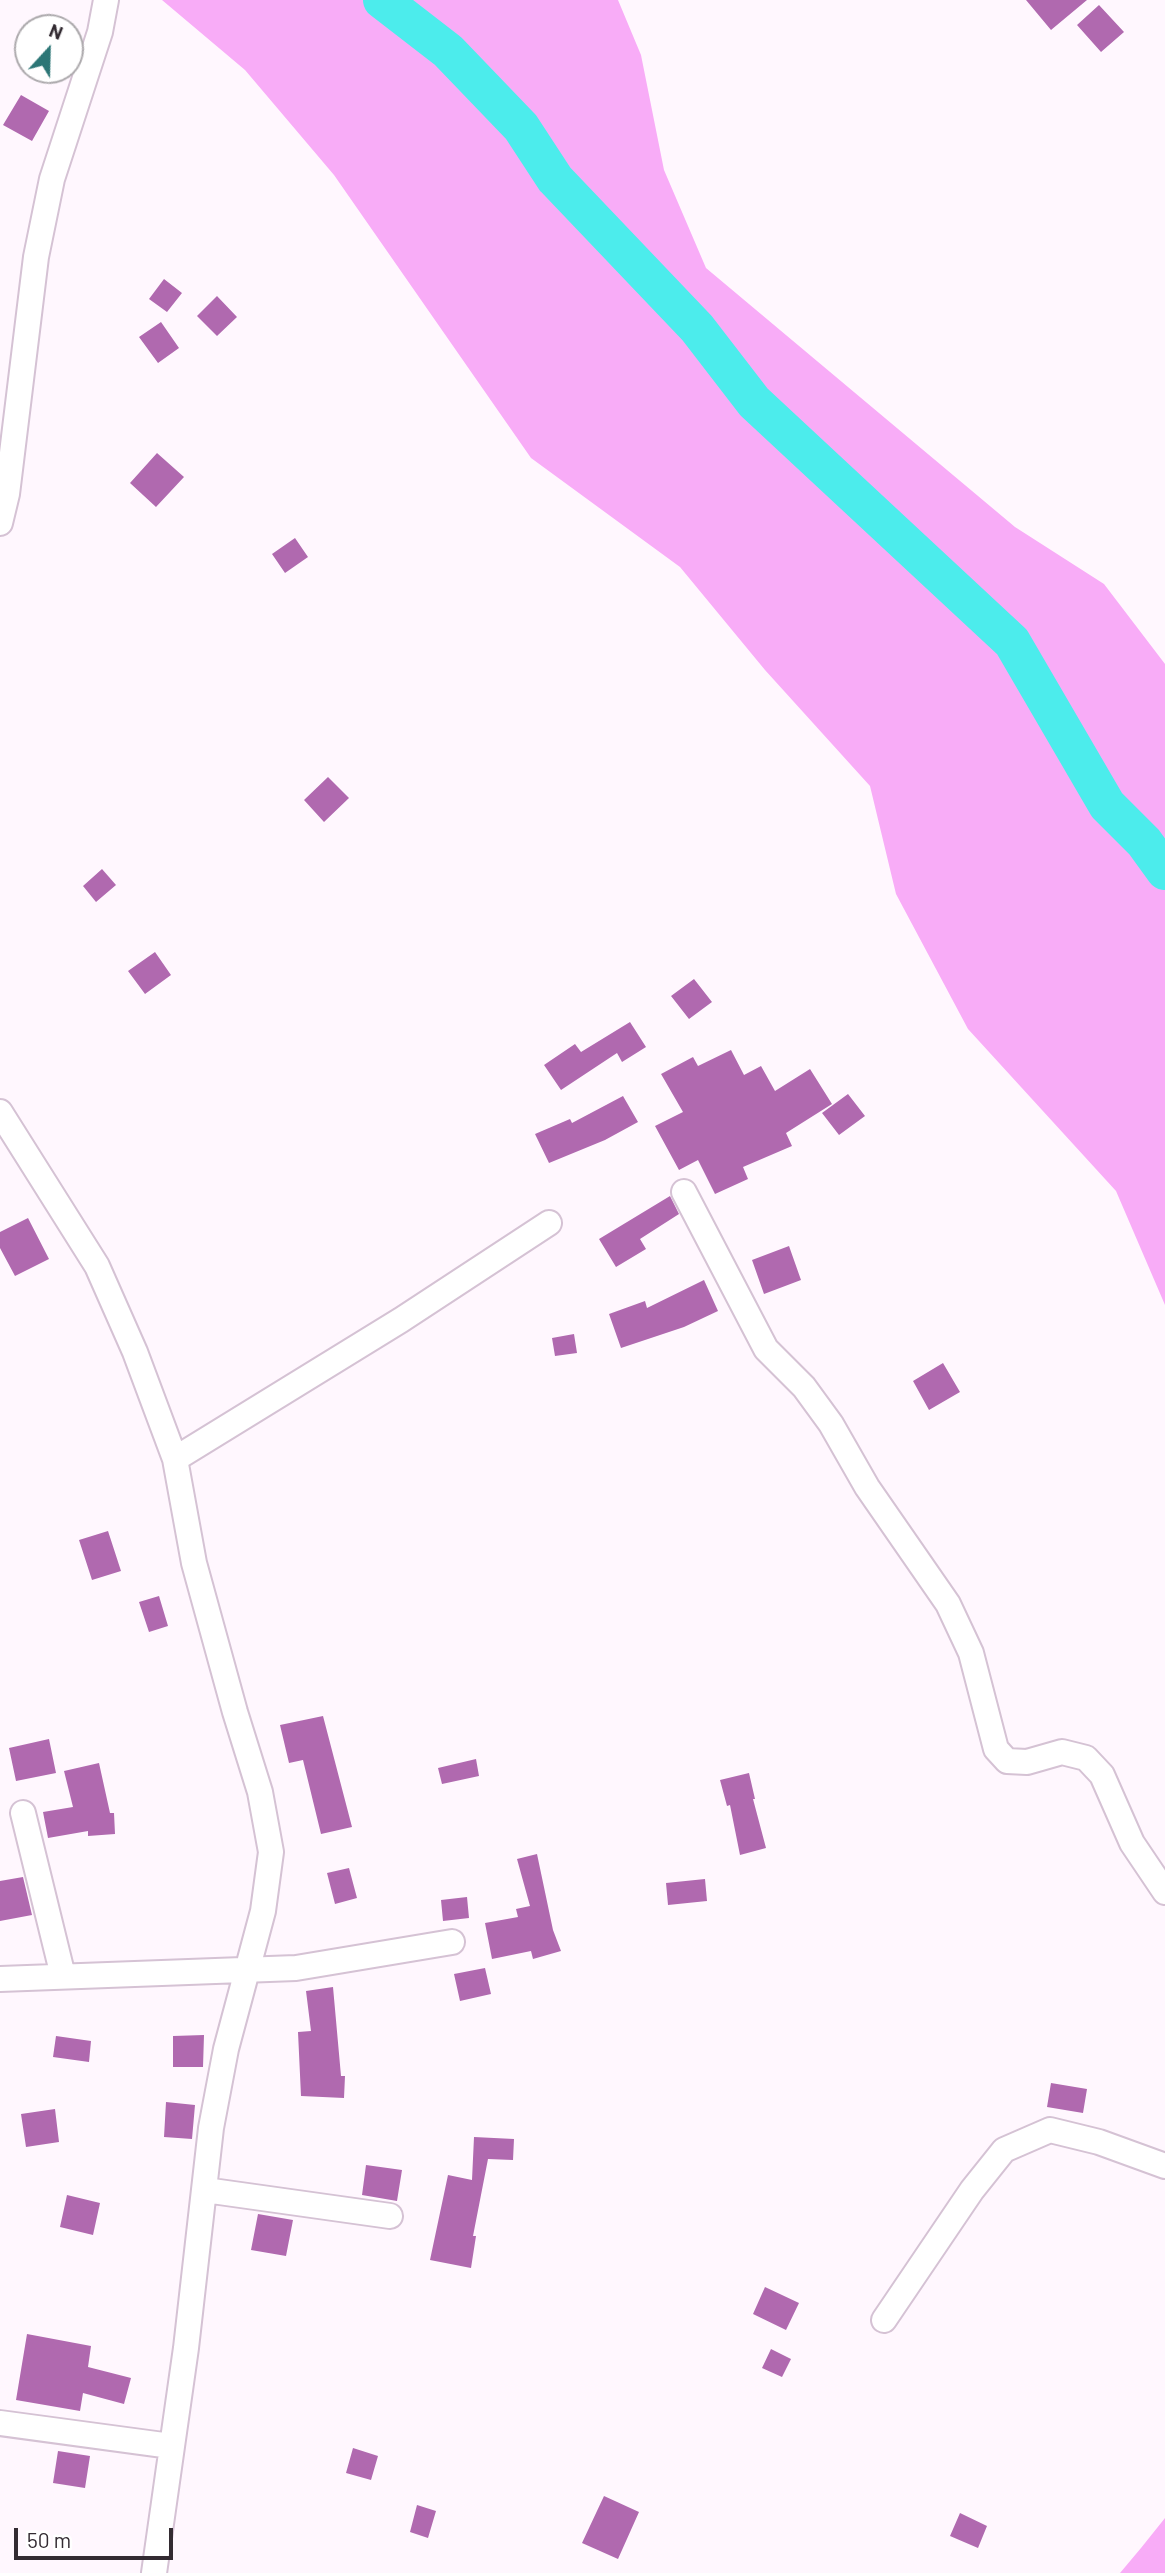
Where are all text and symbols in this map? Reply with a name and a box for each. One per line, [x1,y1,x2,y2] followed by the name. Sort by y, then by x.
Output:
[14,14,84,84] north arrow
[46,18,66,44] text: N
[18,2514,177,2558] scale bar
[27,2527,71,2552] text: 50 m

